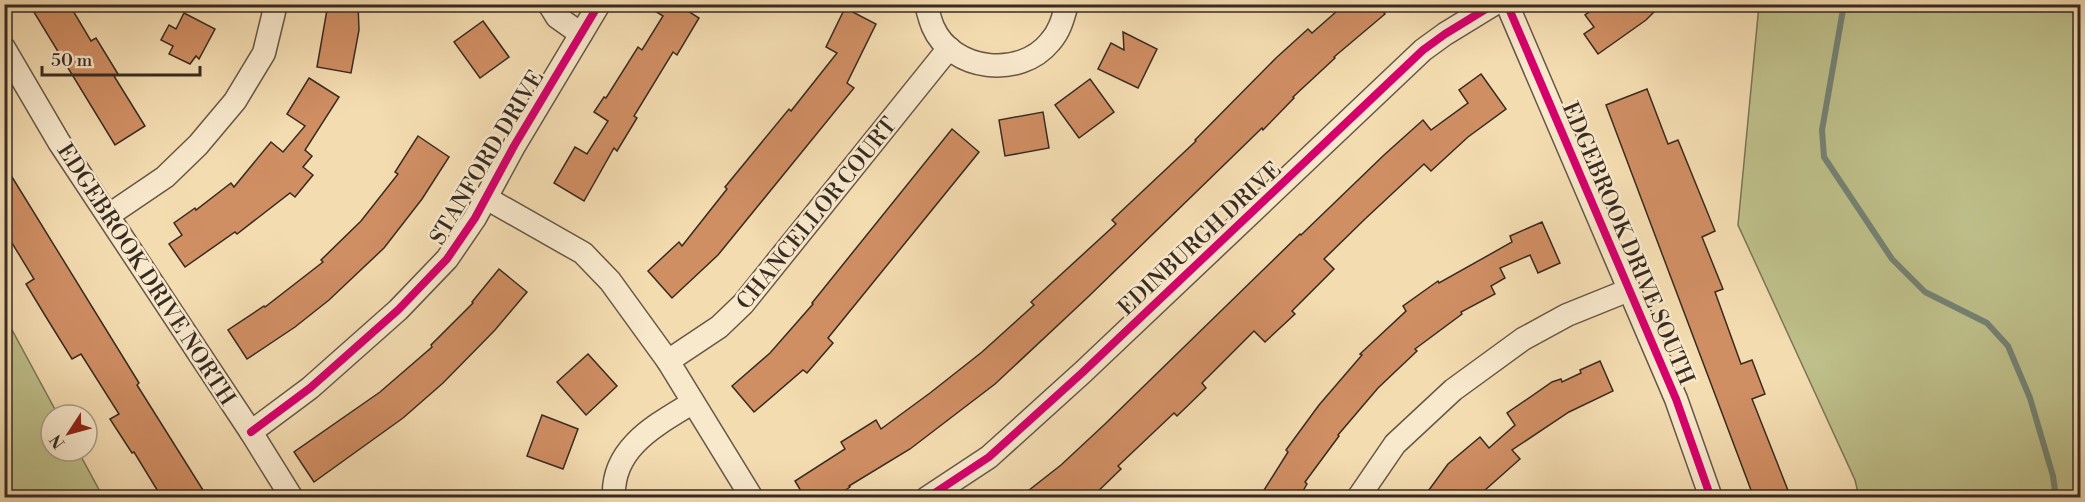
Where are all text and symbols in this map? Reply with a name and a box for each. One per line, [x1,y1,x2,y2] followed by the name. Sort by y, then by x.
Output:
[42,39,200,77] scale bar
[51,49,93,72] text: 50 m
[425,66,550,250] street label: STANFORD DRIVE
[1556,98,1700,389] street label: EDGEBROOK DRIVE SOUTH
[731,112,903,315] street label: CHANCELLOR COURT
[51,139,241,411] street label: EDGEBROOK DRIVE NORTH
[1113,157,1287,322] street label: EDINBURGH DRIVE
[39,403,99,463] north arrow
[46,430,69,452] text: N

